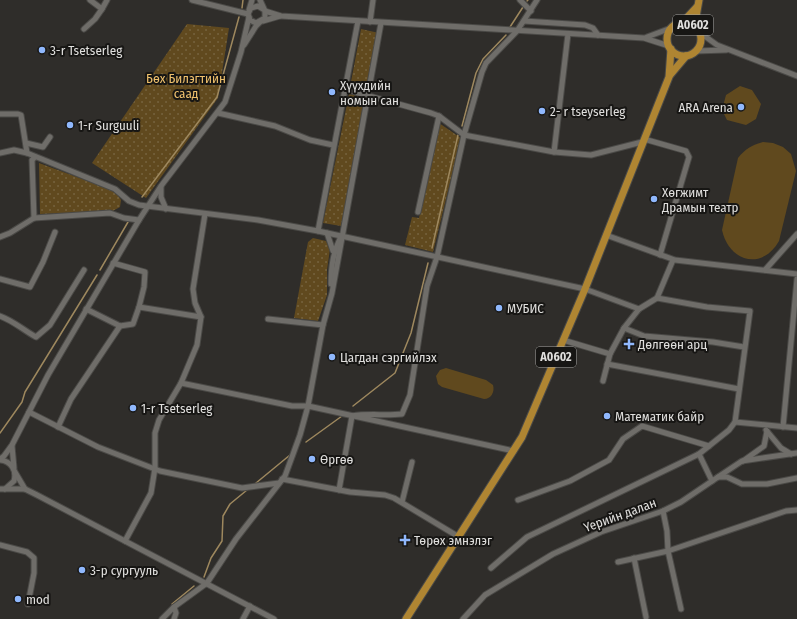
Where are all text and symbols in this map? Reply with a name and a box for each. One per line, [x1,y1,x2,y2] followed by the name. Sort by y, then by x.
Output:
[673,15,713,35] road number: A0602
[50,43,123,58] place label: 3-r Tsetserleg
[37,45,47,55] marker: 3-r Tsetserleg
[146,71,226,101] park label: Бөх Билэгтийн саад
[340,78,399,108] place label: Хүүхдийн номын сан
[327,87,337,97] marker: Хүүхдийн номын сан
[679,100,733,115] place label: ARA Arena
[736,102,746,112] marker: ARA Arena
[550,104,626,119] place label: 2- r tseyserleg
[537,106,547,116] marker: 2- r tseyserleg
[78,118,139,133] place label: 1-r Surguuli
[65,120,75,130] marker: 1-r Surguuli
[661,185,739,215] place label: Хөгжимт Драмын театр
[649,194,659,204] marker: Хөгжимт Драмын театр
[507,301,544,316] place label: МУБИС
[494,303,504,313] marker: МУБИС
[637,337,707,352] place label: Дөлгөөн арц
[623,338,635,350] marker: Дөлгөөн арц
[536,347,576,367] road number: A0602
[340,350,437,365] place label: Цагдан сэргийлэх
[327,352,337,362] marker: Цагдан сэргийлэх
[141,401,213,416] place label: 1-r Tsetserleg
[128,403,138,413] marker: 1-r Tsetserleg
[615,409,704,424] place label: Математик байр
[602,411,612,421] marker: Математик байр
[320,452,354,467] place label: Өргөө
[307,454,317,464] marker: Өргөө
[582,495,658,535] street label: Үерийн далан
[414,533,492,548] place label: Төрөх эмнэлэг
[399,534,411,546] marker: Төрөх эмнэлэг
[90,563,158,578] place label: 3-р сургууль
[77,565,87,575] marker: 3-р сургууль
[26,592,50,607] place label: mod
[13,594,23,604] marker: mod

